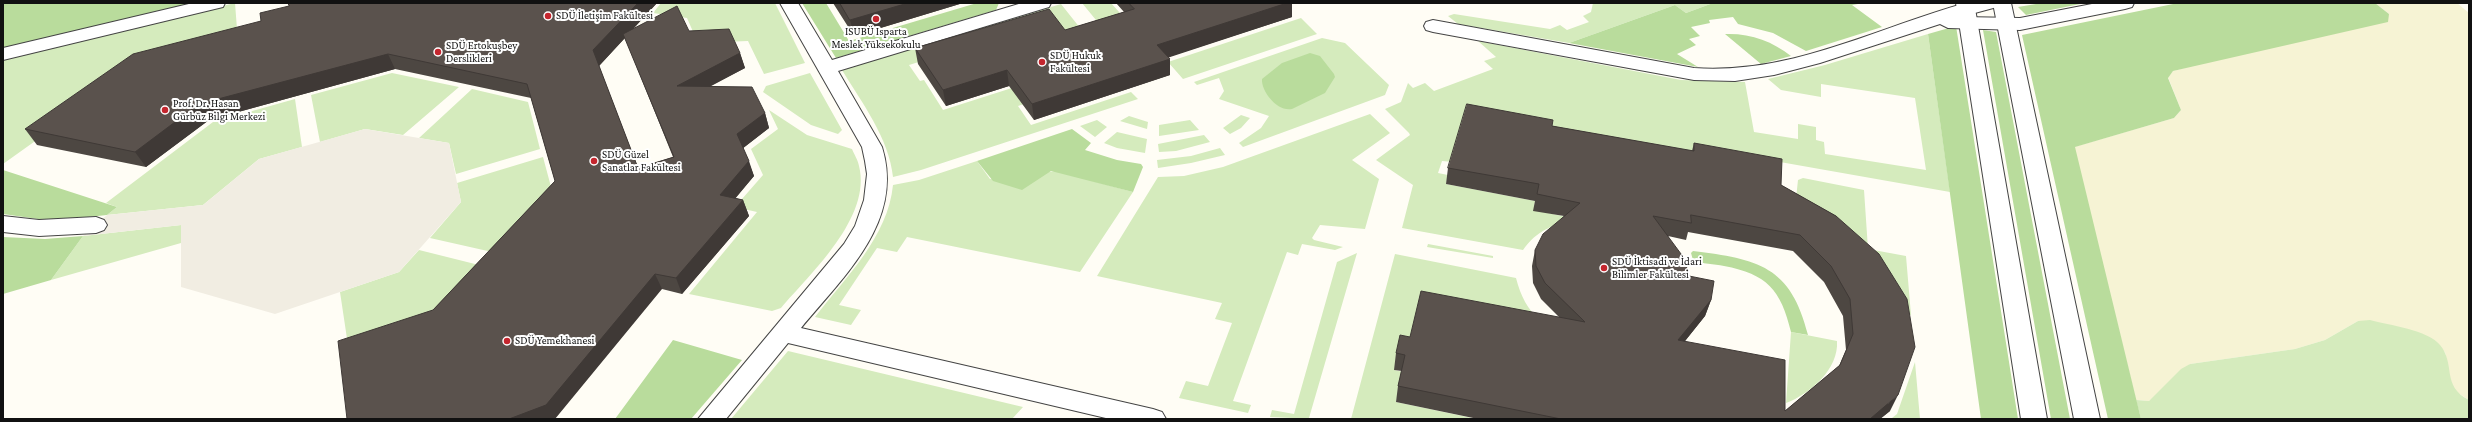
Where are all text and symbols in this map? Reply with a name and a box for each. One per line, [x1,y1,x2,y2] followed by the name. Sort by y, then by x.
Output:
[556,9,653,23] place label: SDÜ İletişim Fakültesi
[543,11,553,21] marker: SDÜ İletişim Fakültesi
[871,14,881,24] marker: ISUBÜ Isparta Meslek Yüksekokulu
[831,25,921,51] place label: ISUBÜ Isparta Meslek Yüksekokulu
[446,39,517,65] place label: SDÜ Ertokuşbey Derslikleri
[433,47,443,57] marker: SDÜ Ertokuşbey Derslikleri
[1050,49,1101,75] place label: SDÜ Hukuk Fakültesi
[1037,57,1047,67] marker: SDÜ Hukuk Fakültesi
[173,97,265,123] place label: Prof. Dr. Hasan Gürbüz Bilgi Merkezi
[160,105,170,115] marker: Prof. Dr. Hasan Gürbüz Bilgi Merkezi
[602,148,681,174] place label: SDÜ Güzel Sanatlar Fakültesi
[589,156,599,166] marker: SDÜ Güzel Sanatlar Fakültesi
[1612,255,1702,281] place label: SDÜ İktisadi ve İdari Bilimler Fakültesi
[1599,263,1609,273] marker: SDÜ İktisadi ve İdari Bilimler Fakültesi
[515,334,594,348] place label: SDÜ Yemekhanesi
[502,336,512,346] marker: SDÜ Yemekhanesi

